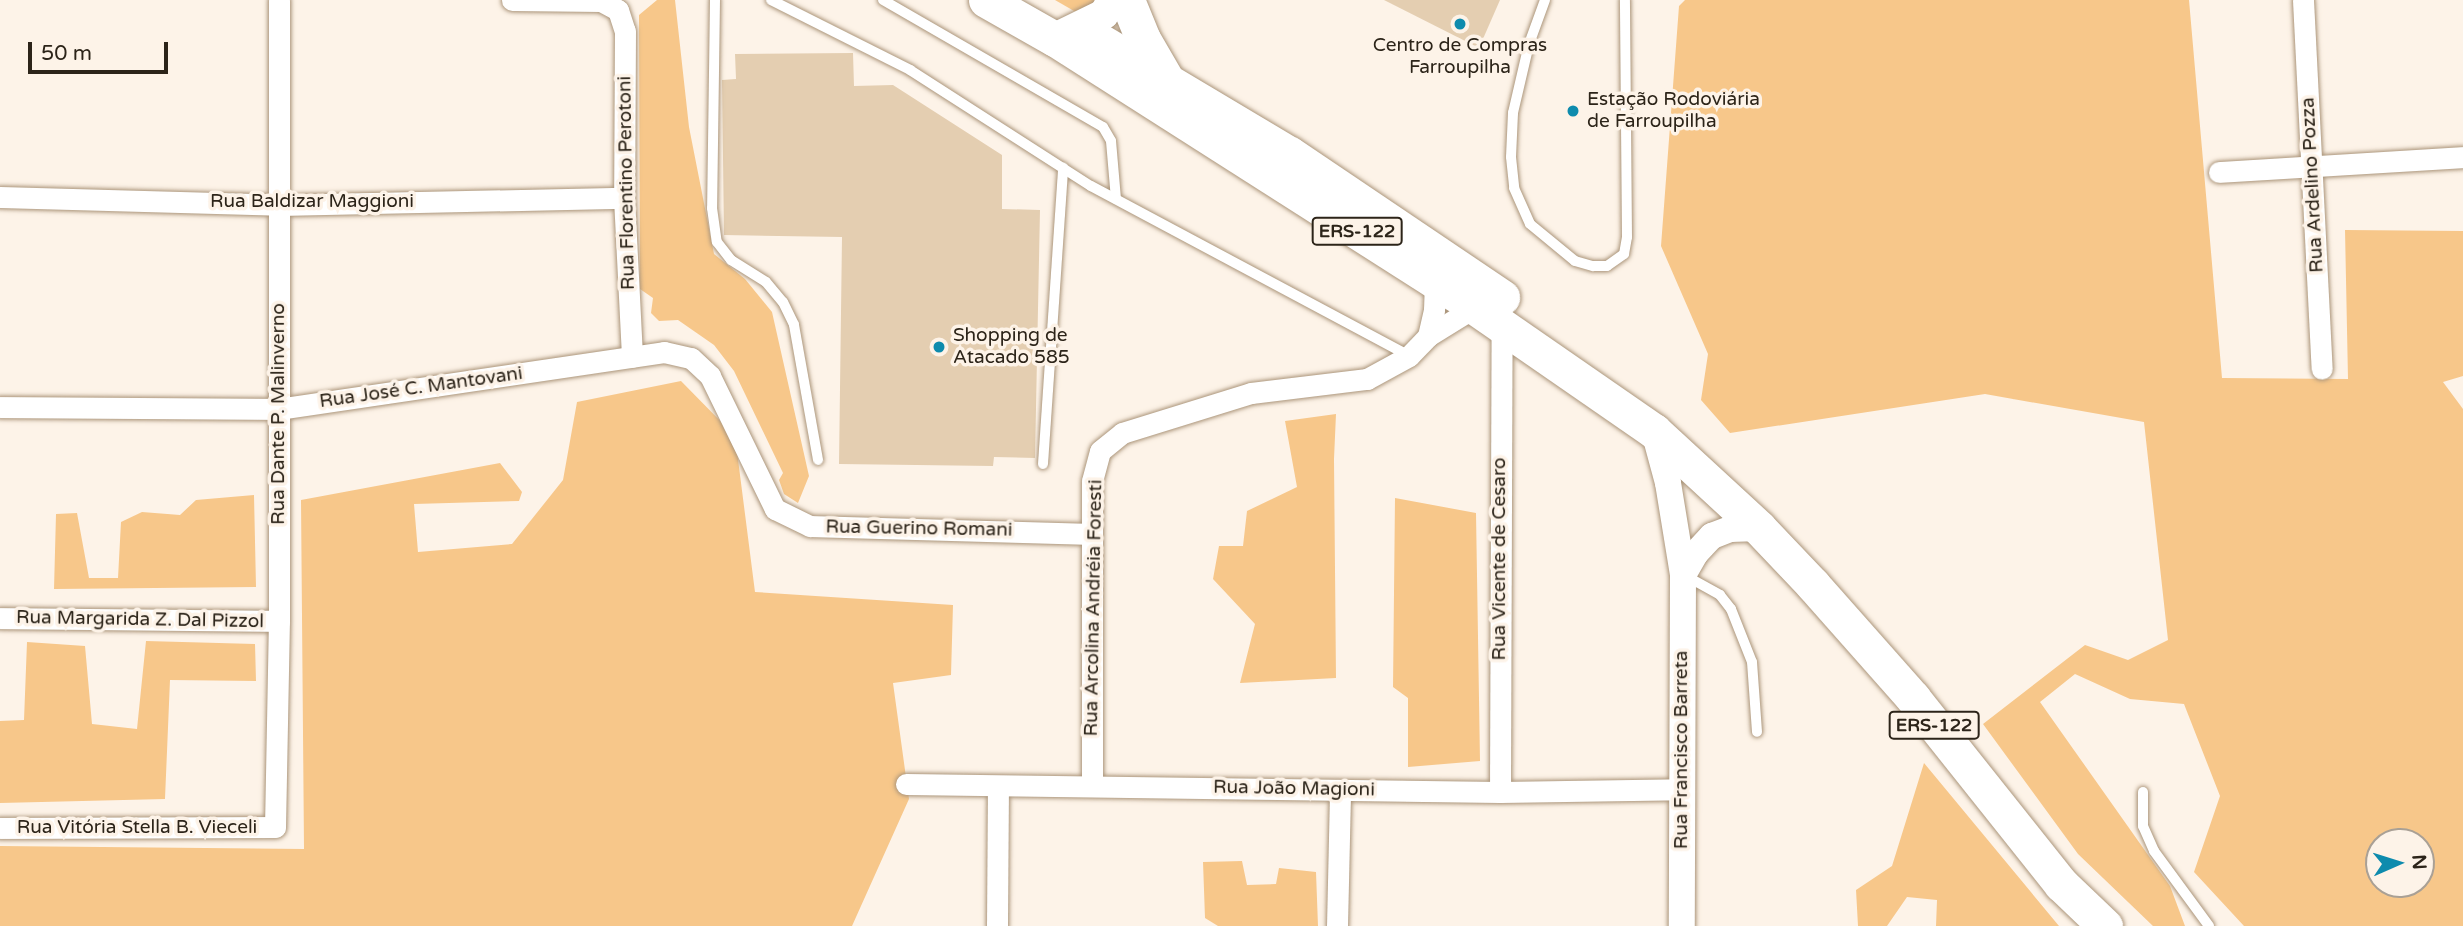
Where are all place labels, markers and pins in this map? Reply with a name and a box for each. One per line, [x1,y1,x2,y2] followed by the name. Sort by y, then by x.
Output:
[1452,16,1468,32] marker: Centro de Compras Farroupilha
[1373,35,1547,79] place label: Centro de Compras Farroupilha
[1587,89,1760,133] place label: Estação Rodoviária de Farroupilha
[1565,103,1581,119] marker: Estação Rodoviária de Farroupilha
[953,325,1070,369] place label: Shopping de Atacado 585
[931,339,947,355] marker: Shopping de Atacado 585

